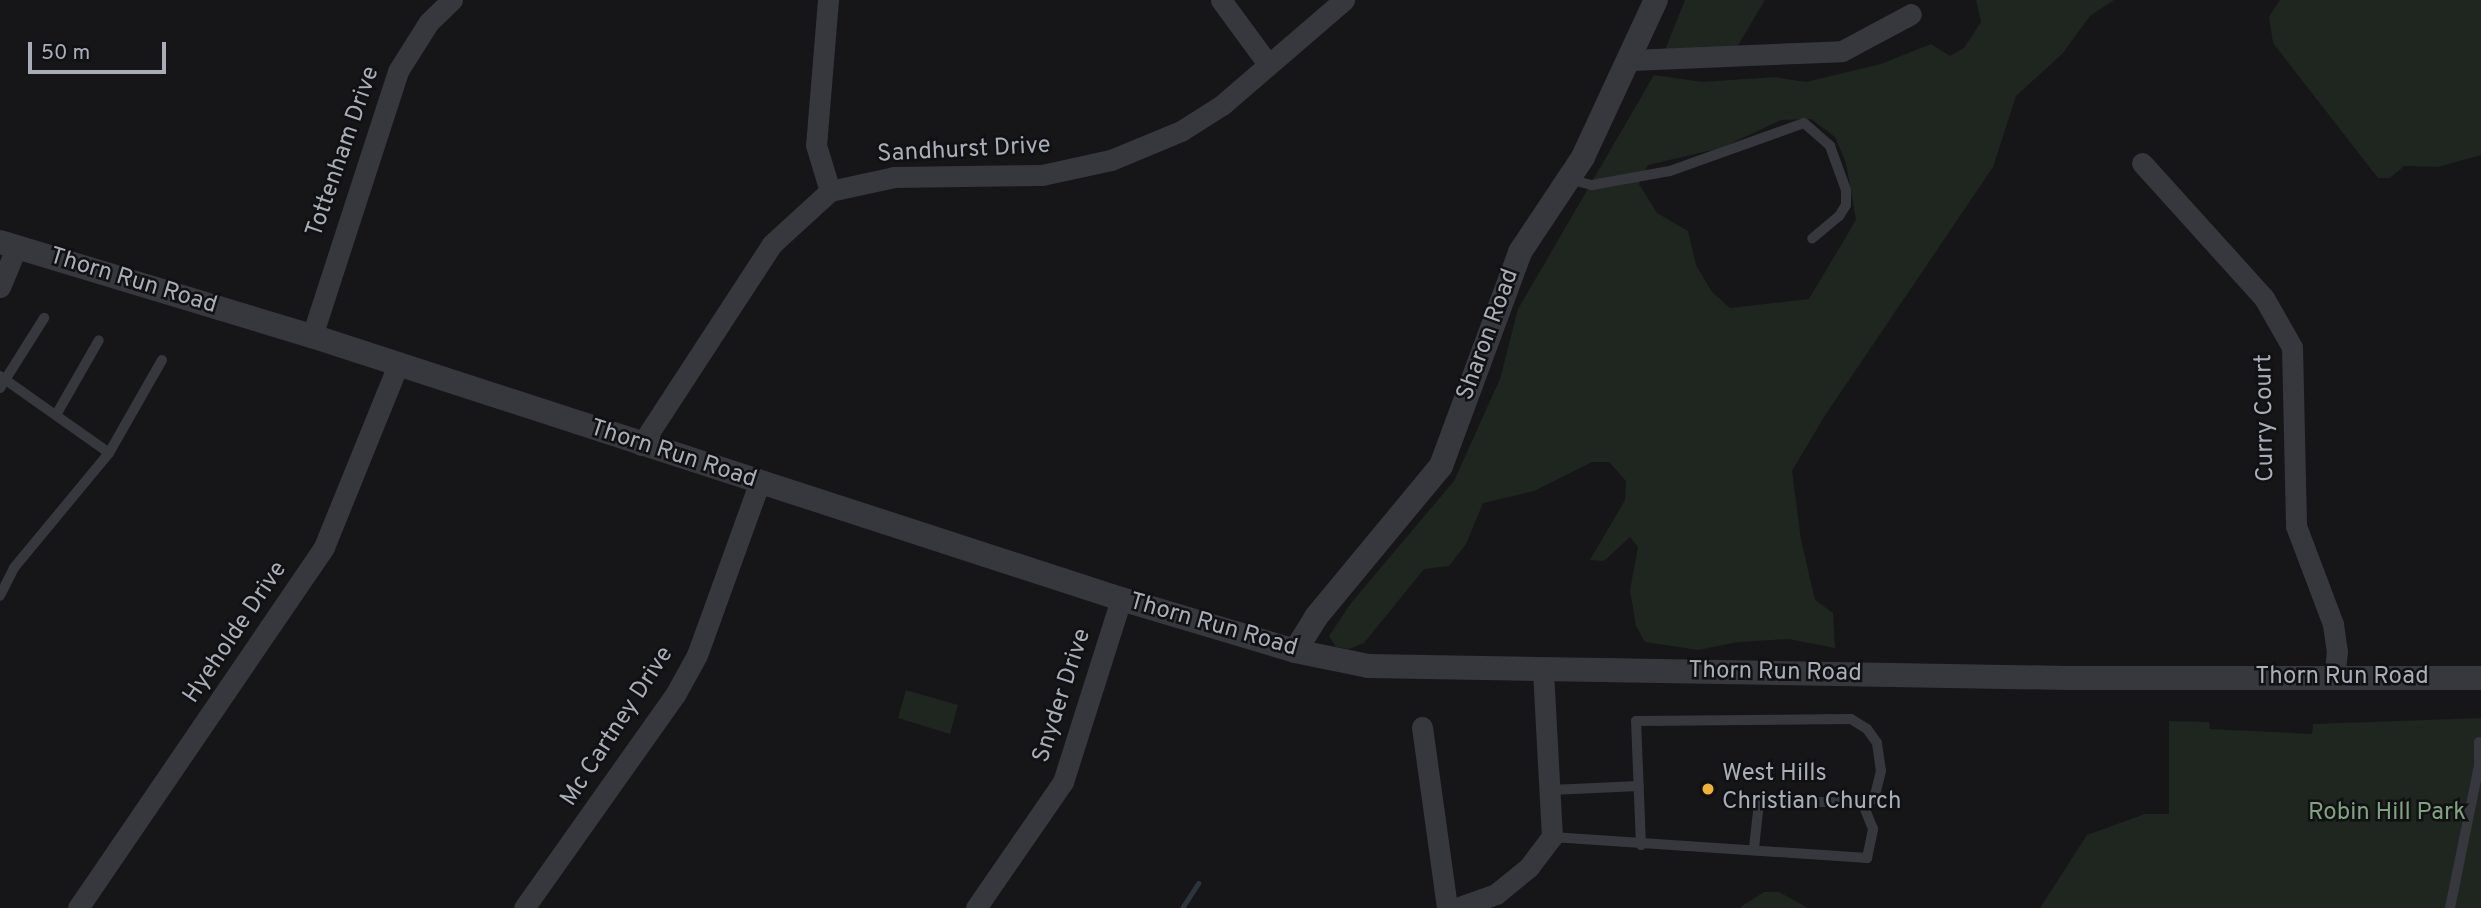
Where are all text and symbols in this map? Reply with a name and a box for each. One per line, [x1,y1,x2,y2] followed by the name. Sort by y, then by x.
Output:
[32,28,170,72] scale bar
[41,40,90,67] text: 50 m
[301,63,387,241] street label: Tottenham Drive
[877,132,1051,170] street label: Sandhurst Drive
[46,243,220,321] street label: Thorn Run Road
[1452,265,1526,405] street label: Sharon Road
[2250,354,2282,482] street label: Curry Court
[586,414,760,496] street label: Thorn Run Road
[178,557,294,709] street label: Hyeholde Drive
[1126,588,1300,664] street label: Thorn Run Road
[1028,626,1098,766] street label: Snyder Drive
[556,642,680,812] street label: Mc Cartney Drive
[1688,657,1862,689] street label: Thorn Run Road
[2255,664,2429,692] street label: Thorn Run Road
[1722,761,1901,817] place label: West Hills Christian Church
[1700,781,1716,797] marker: West Hills Christian Church
[2308,800,2466,828] park label: Robin Hill Park

